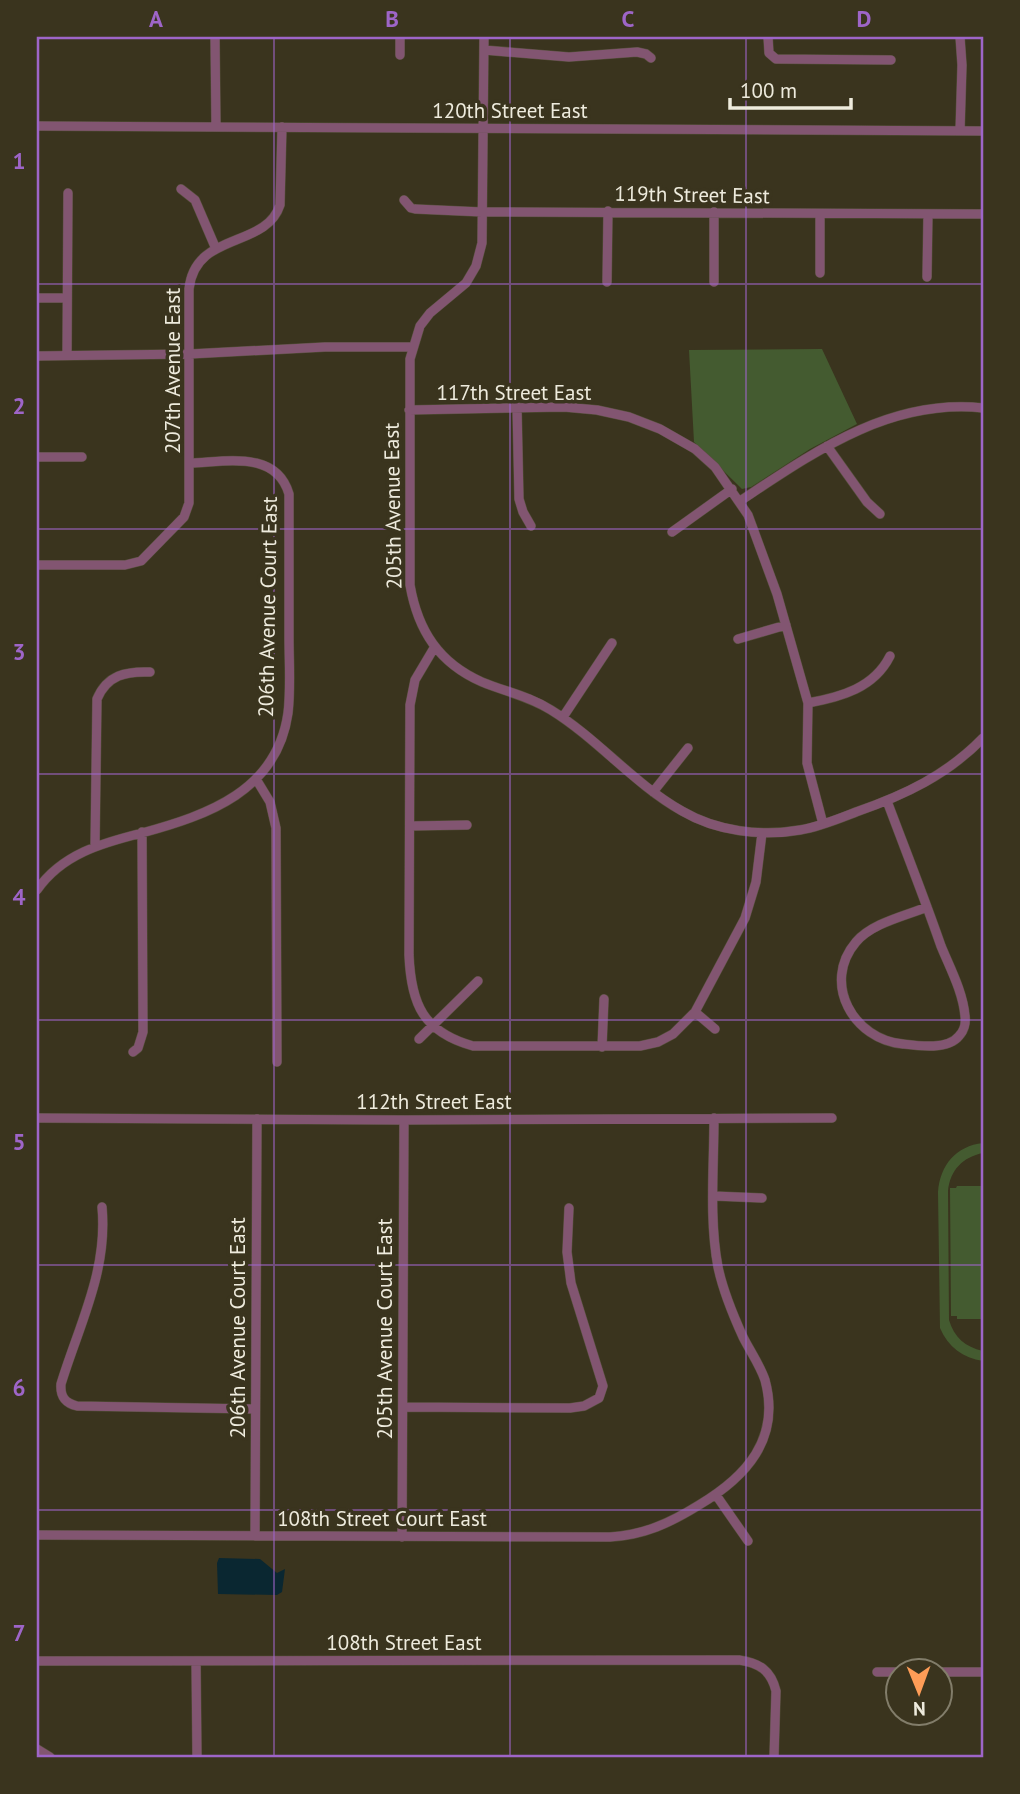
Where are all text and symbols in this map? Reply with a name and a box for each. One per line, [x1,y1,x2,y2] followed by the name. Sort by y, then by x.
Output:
[149,4,163,33] text: A
[385,4,399,33] text: B
[622,4,635,33] text: C
[857,4,871,33] text: D
[730,66,850,110] scale bar
[740,77,797,104] text: 100 m
[432,97,588,124] street label: 120th Street East
[12,146,26,175] text: 1
[614,180,770,209] street label: 119th Street East
[159,288,186,454] street label: 207th Avenue East
[437,379,591,406] street label: 117th Street East
[12,391,26,420] text: 2
[378,422,407,590] street label: 205th Avenue East
[252,496,283,718] street label: 206th Avenue Court East
[12,637,26,666] text: 3
[12,882,26,911] text: 4
[356,1088,512,1115] street label: 112th Street East
[12,1127,26,1156] text: 5
[224,1217,251,1439] street label: 206th Avenue Court East
[371,1218,398,1440] street label: 205th Avenue Court East
[12,1373,26,1402] text: 6
[277,1505,487,1532] street label: 108th Street Court East
[12,1618,26,1647] text: 7
[326,1629,482,1656] street label: 108th Street East
[884,1658,954,1728] north arrow
[913,1697,926,1721] text: N

